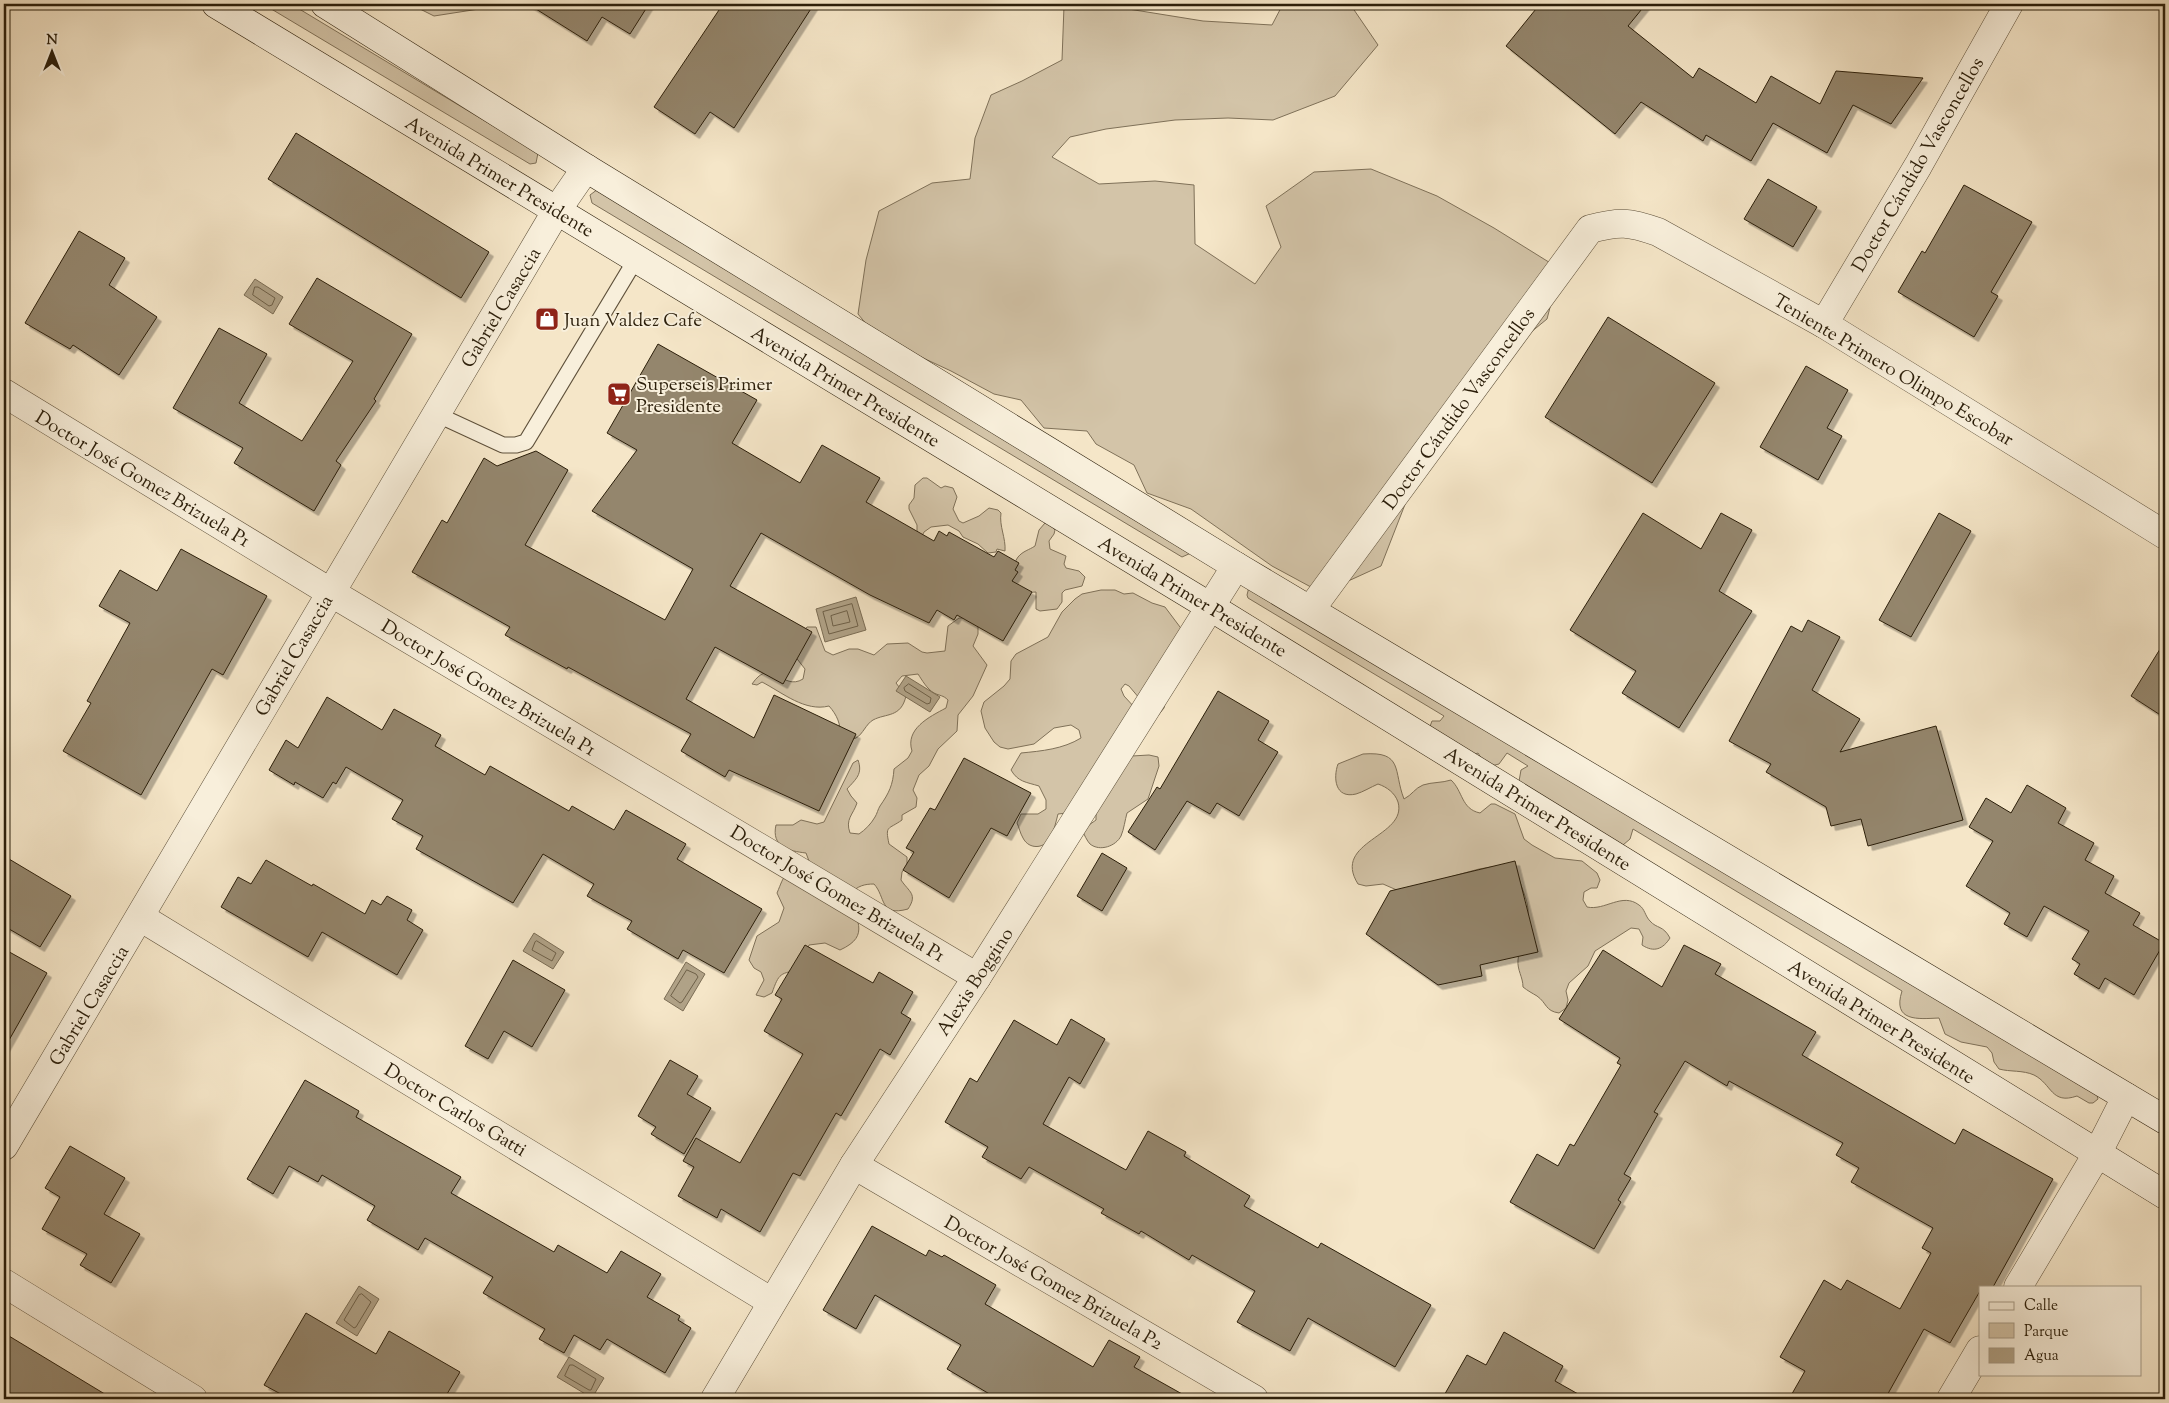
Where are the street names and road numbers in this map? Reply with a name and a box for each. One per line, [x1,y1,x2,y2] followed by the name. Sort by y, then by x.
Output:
[1846,53,1992,278] street label: Doctor Cándido Vasconcellos
[399,111,598,245] street label: Avenida Primer Presidente
[456,243,549,374] street label: Gabriel Casaccia
[1767,288,2018,454] street label: Teniente Primero Olimpo Escobar
[1377,303,1543,516] street label: Doctor Cándido Vasconcellos
[745,321,944,455] street label: Avenida Primer Presidente
[29,405,255,555] street label: Doctor José Gomez Brizuela P1
[1092,531,1291,665] street label: Avenida Primer Presidente
[249,590,341,722] street label: Gabriel Casaccia
[375,614,601,764] street label: Doctor José Gomez Brizuela P1
[1438,741,1636,879] street label: Avenida Primer Presidente
[724,820,950,970] street label: Doctor José Gomez Brizuela P1
[931,923,1021,1042] street label: Alexis Boggino
[44,941,137,1072] street label: Gabriel Casaccia
[1782,954,1980,1092] street label: Avenida Primer Presidente
[378,1058,531,1164] street label: Doctor Carlos Gatti
[938,1210,1167,1358] street label: Doctor José Gomez Brizuela P2

